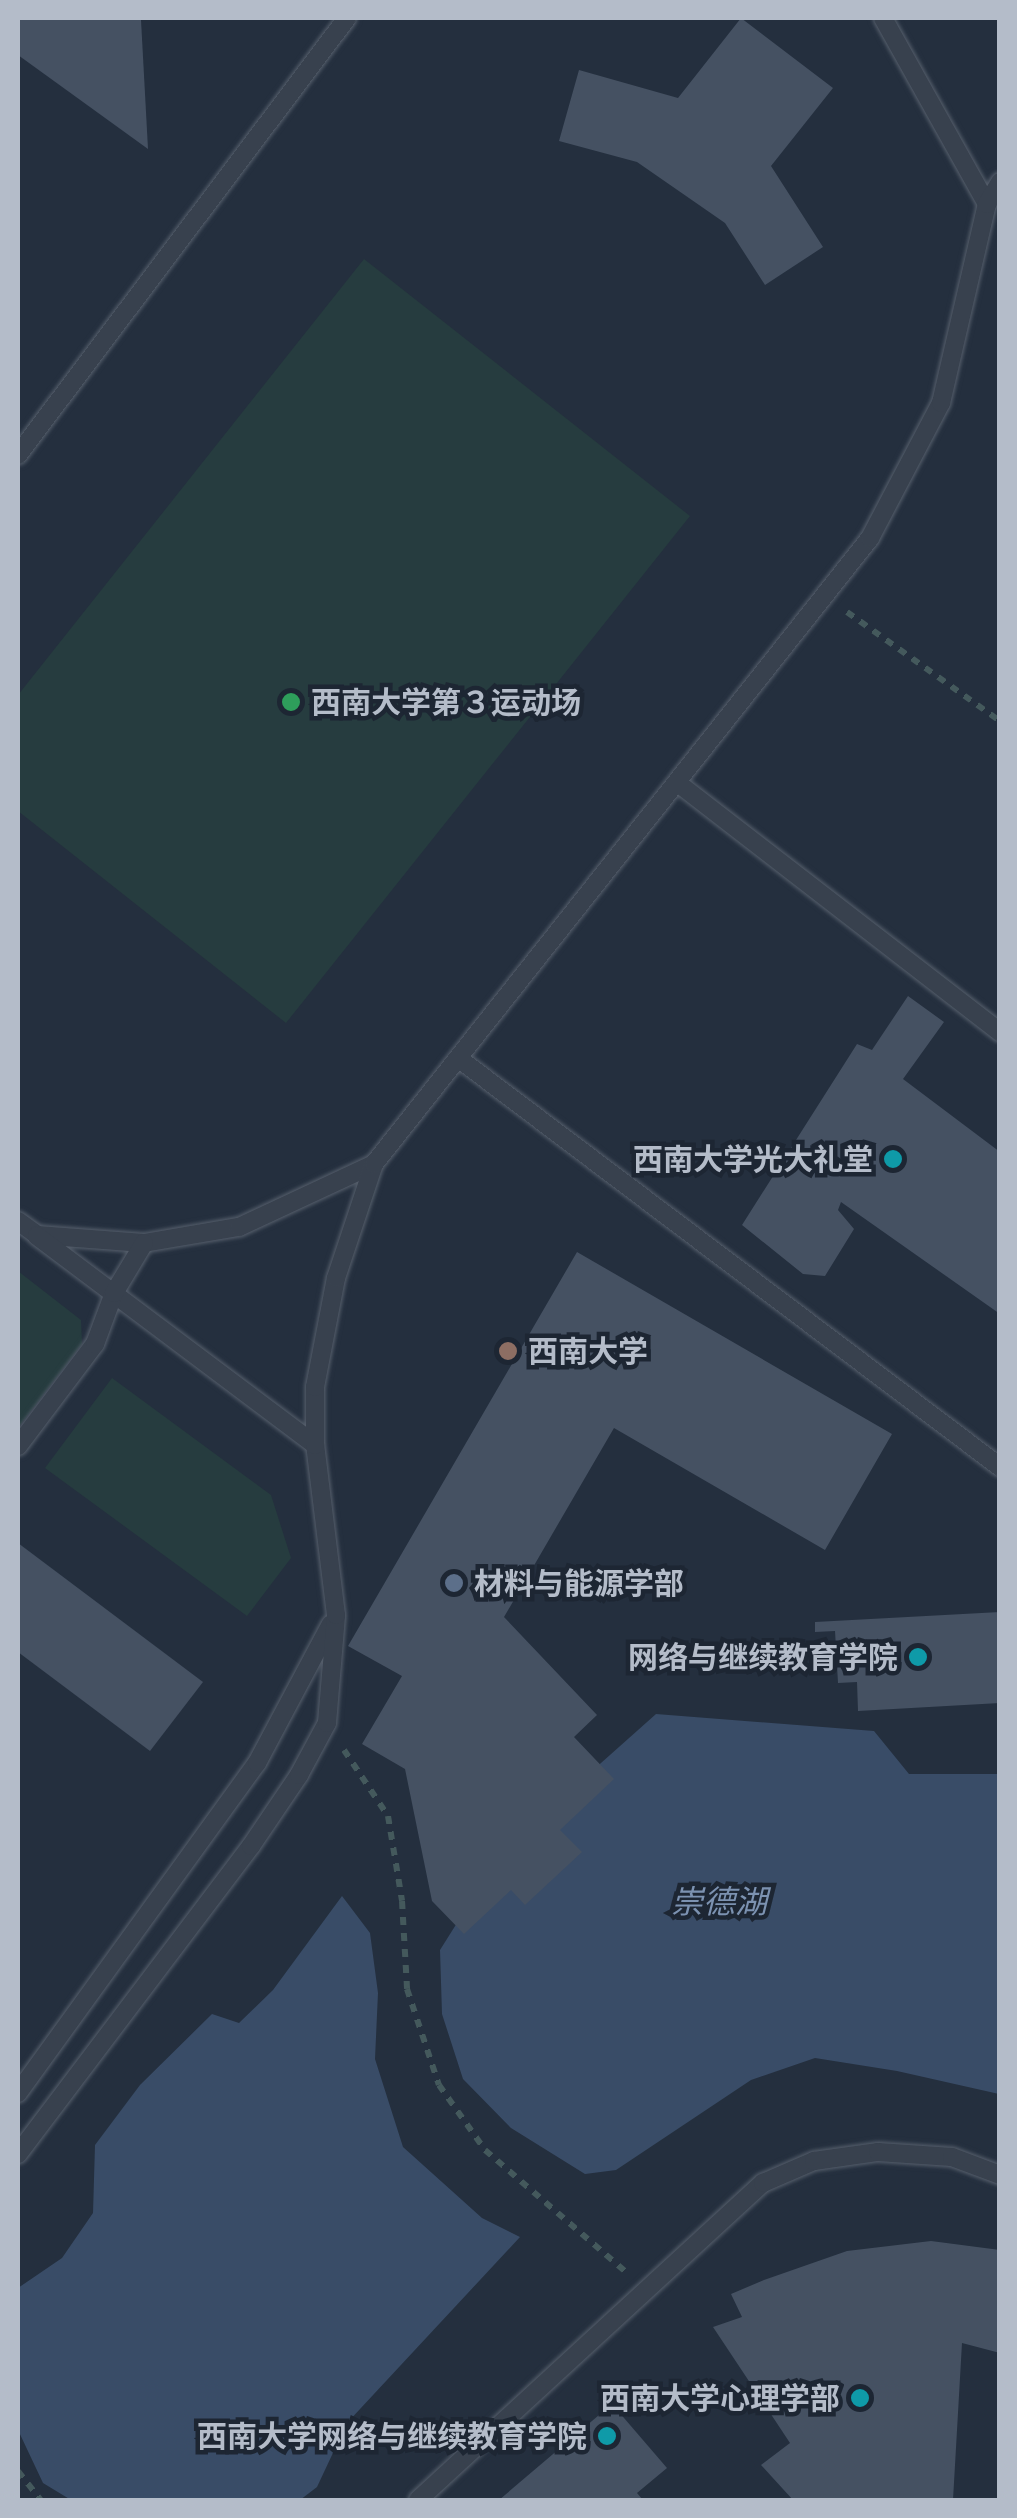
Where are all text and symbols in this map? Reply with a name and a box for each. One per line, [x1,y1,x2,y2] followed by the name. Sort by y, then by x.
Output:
[311,684,581,720] place label: 西南大学第３运动场
[280,691,302,713] marker: 西南大学第３运动场
[633,1141,873,1177] place label: 西南大学光大礼堂
[882,1148,904,1170] marker: 西南大学光大礼堂
[528,1333,648,1369] place label: 西南大学
[497,1340,519,1362] marker: 西南大学
[474,1565,684,1601] place label: 材料与能源学部
[443,1572,465,1594] marker: 材料与能源学部
[628,1639,898,1675] place label: 网络与继续教育学院
[907,1646,929,1668] marker: 网络与继续教育学院
[671,1882,767,1920] water label: 崇德湖
[600,2380,840,2416] place label: 西南大学心理学部
[849,2387,871,2409] marker: 西南大学心理学部
[197,2418,587,2454] place label: 西南大学网络与继续教育学院
[596,2425,618,2447] marker: 西南大学网络与继续教育学院

